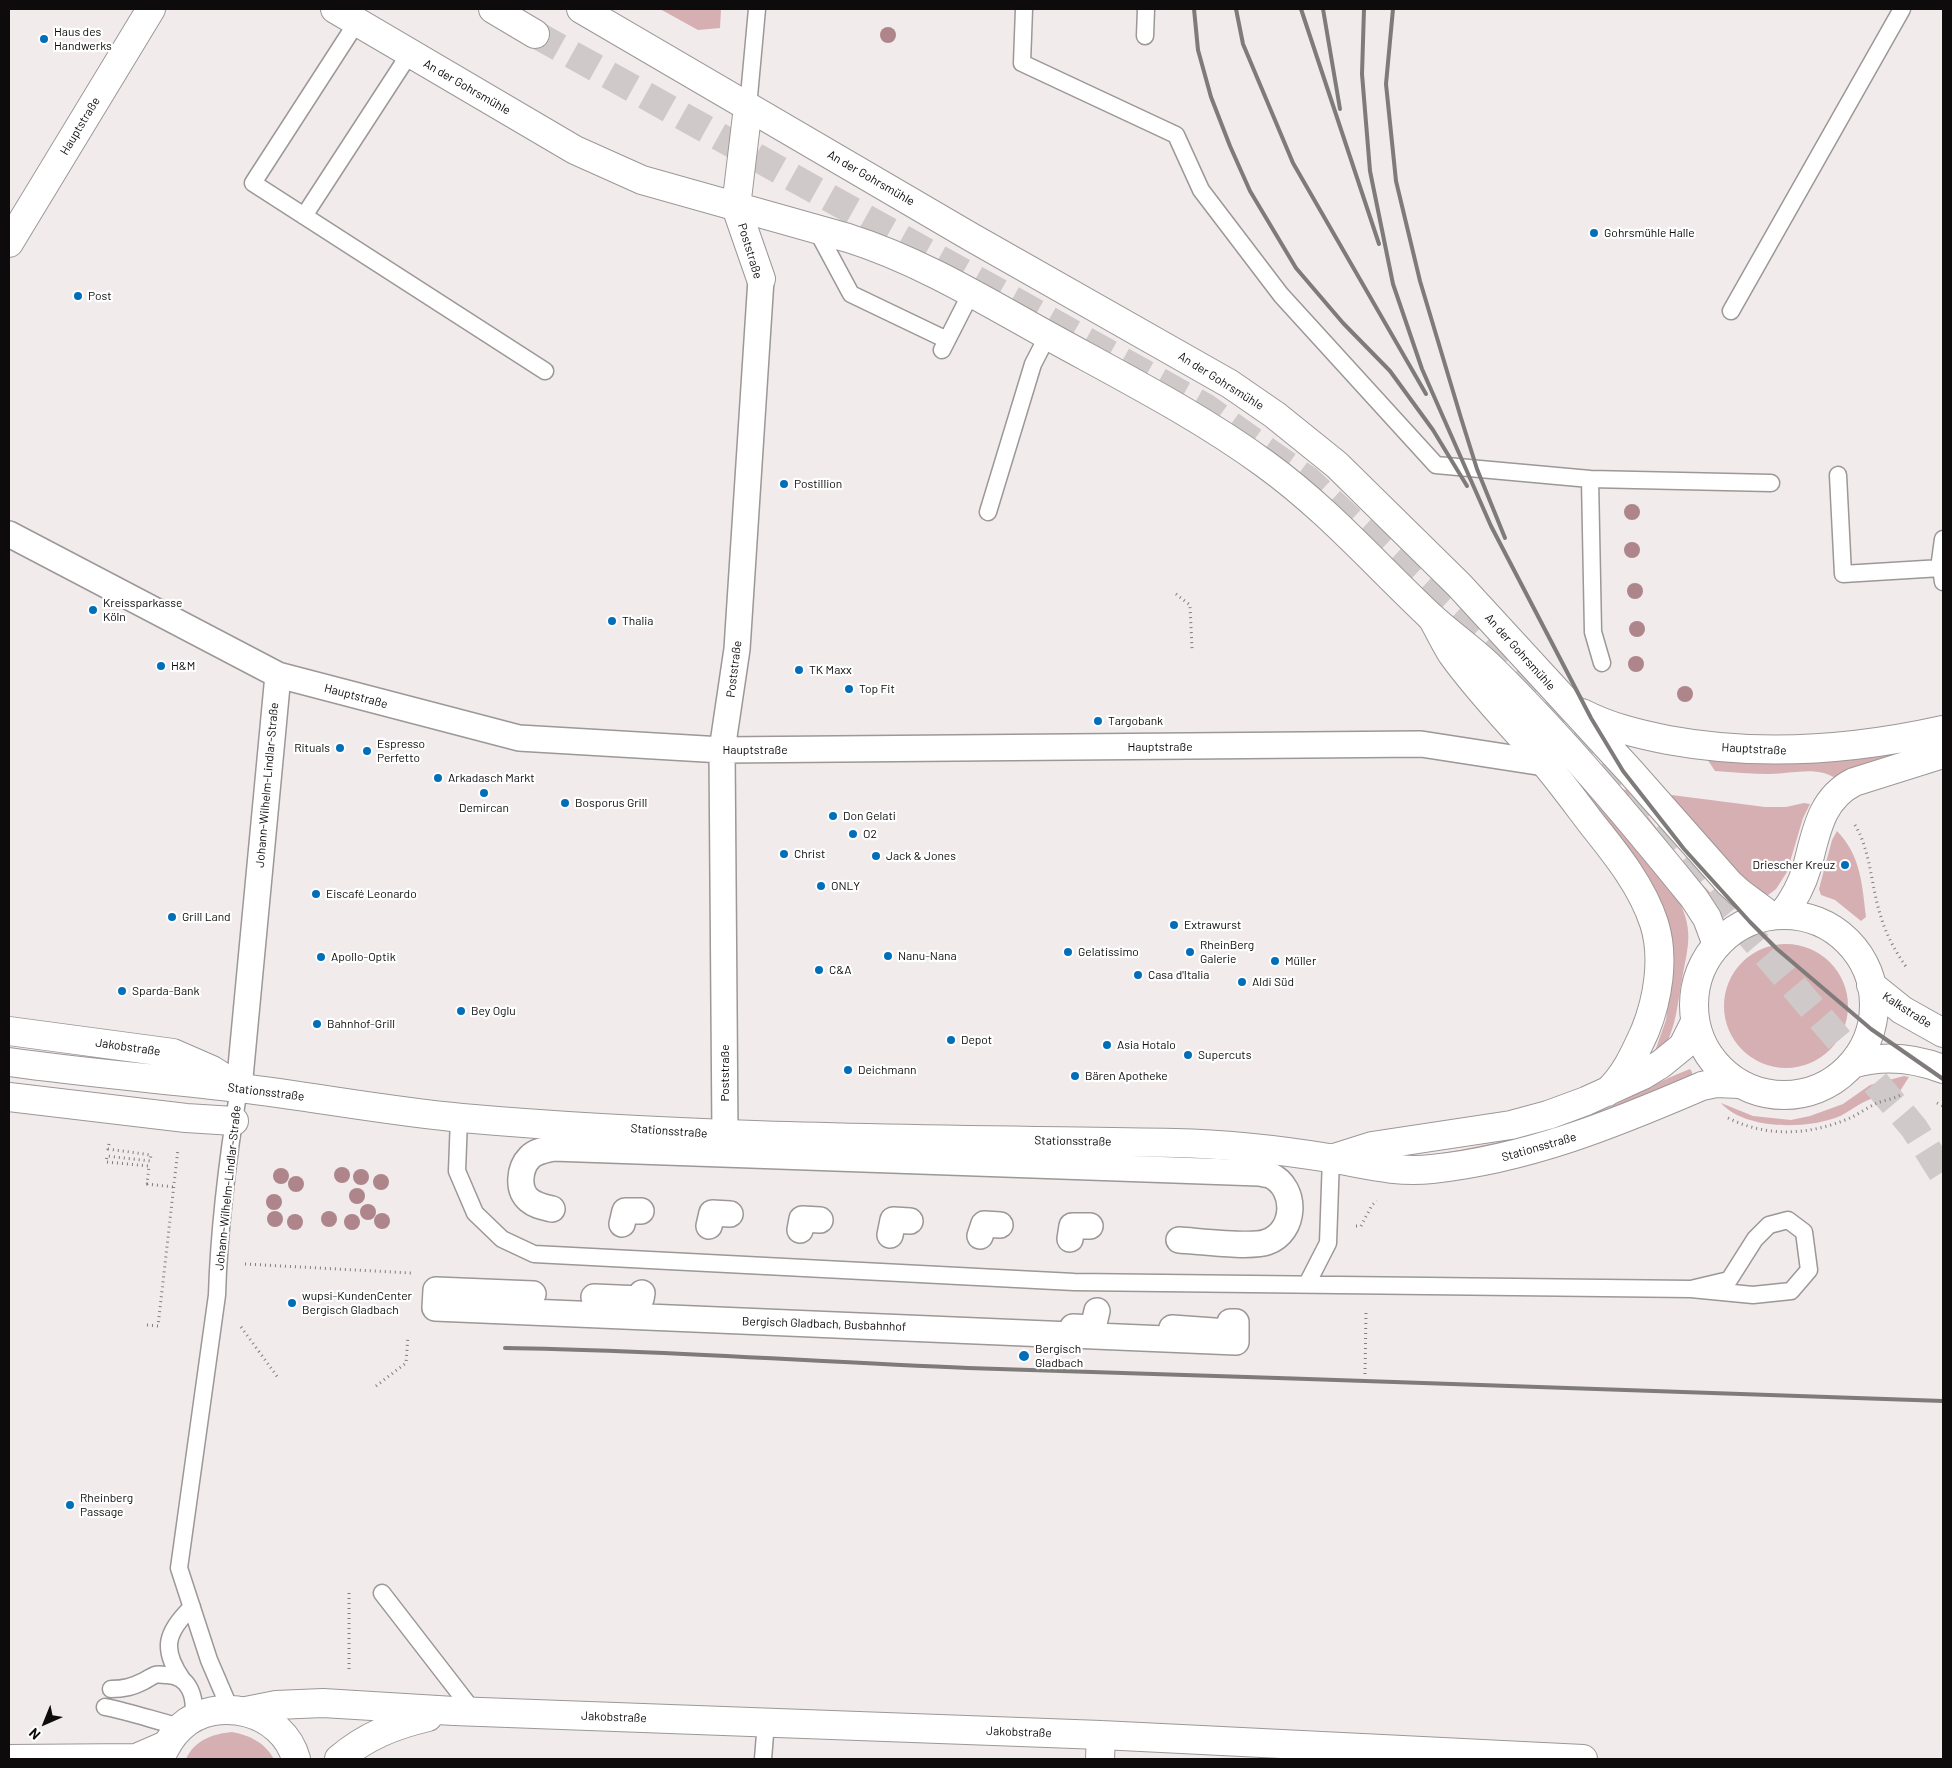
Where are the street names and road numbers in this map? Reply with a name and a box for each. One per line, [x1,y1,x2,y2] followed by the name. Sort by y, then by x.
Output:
[421,56,513,118] street label: An der Gohrsmühle
[57,94,103,158] street label: Hauptstraße
[825,147,917,209] street label: An der Gohrsmühle
[735,222,765,280] street label: Poststraße
[1175,349,1267,413] street label: An der Gohrsmühle
[1482,611,1558,693] street label: An der Gohrsmühle
[723,640,745,698] street label: Poststraße
[323,681,389,711] street label: Hauptstraße
[253,702,281,868] street label: Johann-Wilhelm-Lindlar-Straße
[1127,740,1193,754] street label: Hauptstraße
[1721,740,1787,758] street label: Hauptstraße
[722,743,788,757] street label: Hauptstraße
[1880,989,1934,1031] street label: Kalkstraße
[95,1035,161,1059] street label: Jakobstraße
[718,1044,732,1102] street label: Poststraße
[227,1080,305,1104] street label: Stationsstraße
[212,1105,244,1271] street label: Johann-Wilhelm-Lindlar-Straße
[630,1121,708,1141] street label: Stationsstraße
[1500,1129,1578,1165] street label: Stationsstraße
[1034,1133,1112,1149] street label: Stationsstraße
[742,1314,906,1334] street label: Bergisch Gladbach, Busbahnhof
[581,1709,647,1725] street label: Jakobstraße
[986,1724,1052,1740] street label: Jakobstraße

